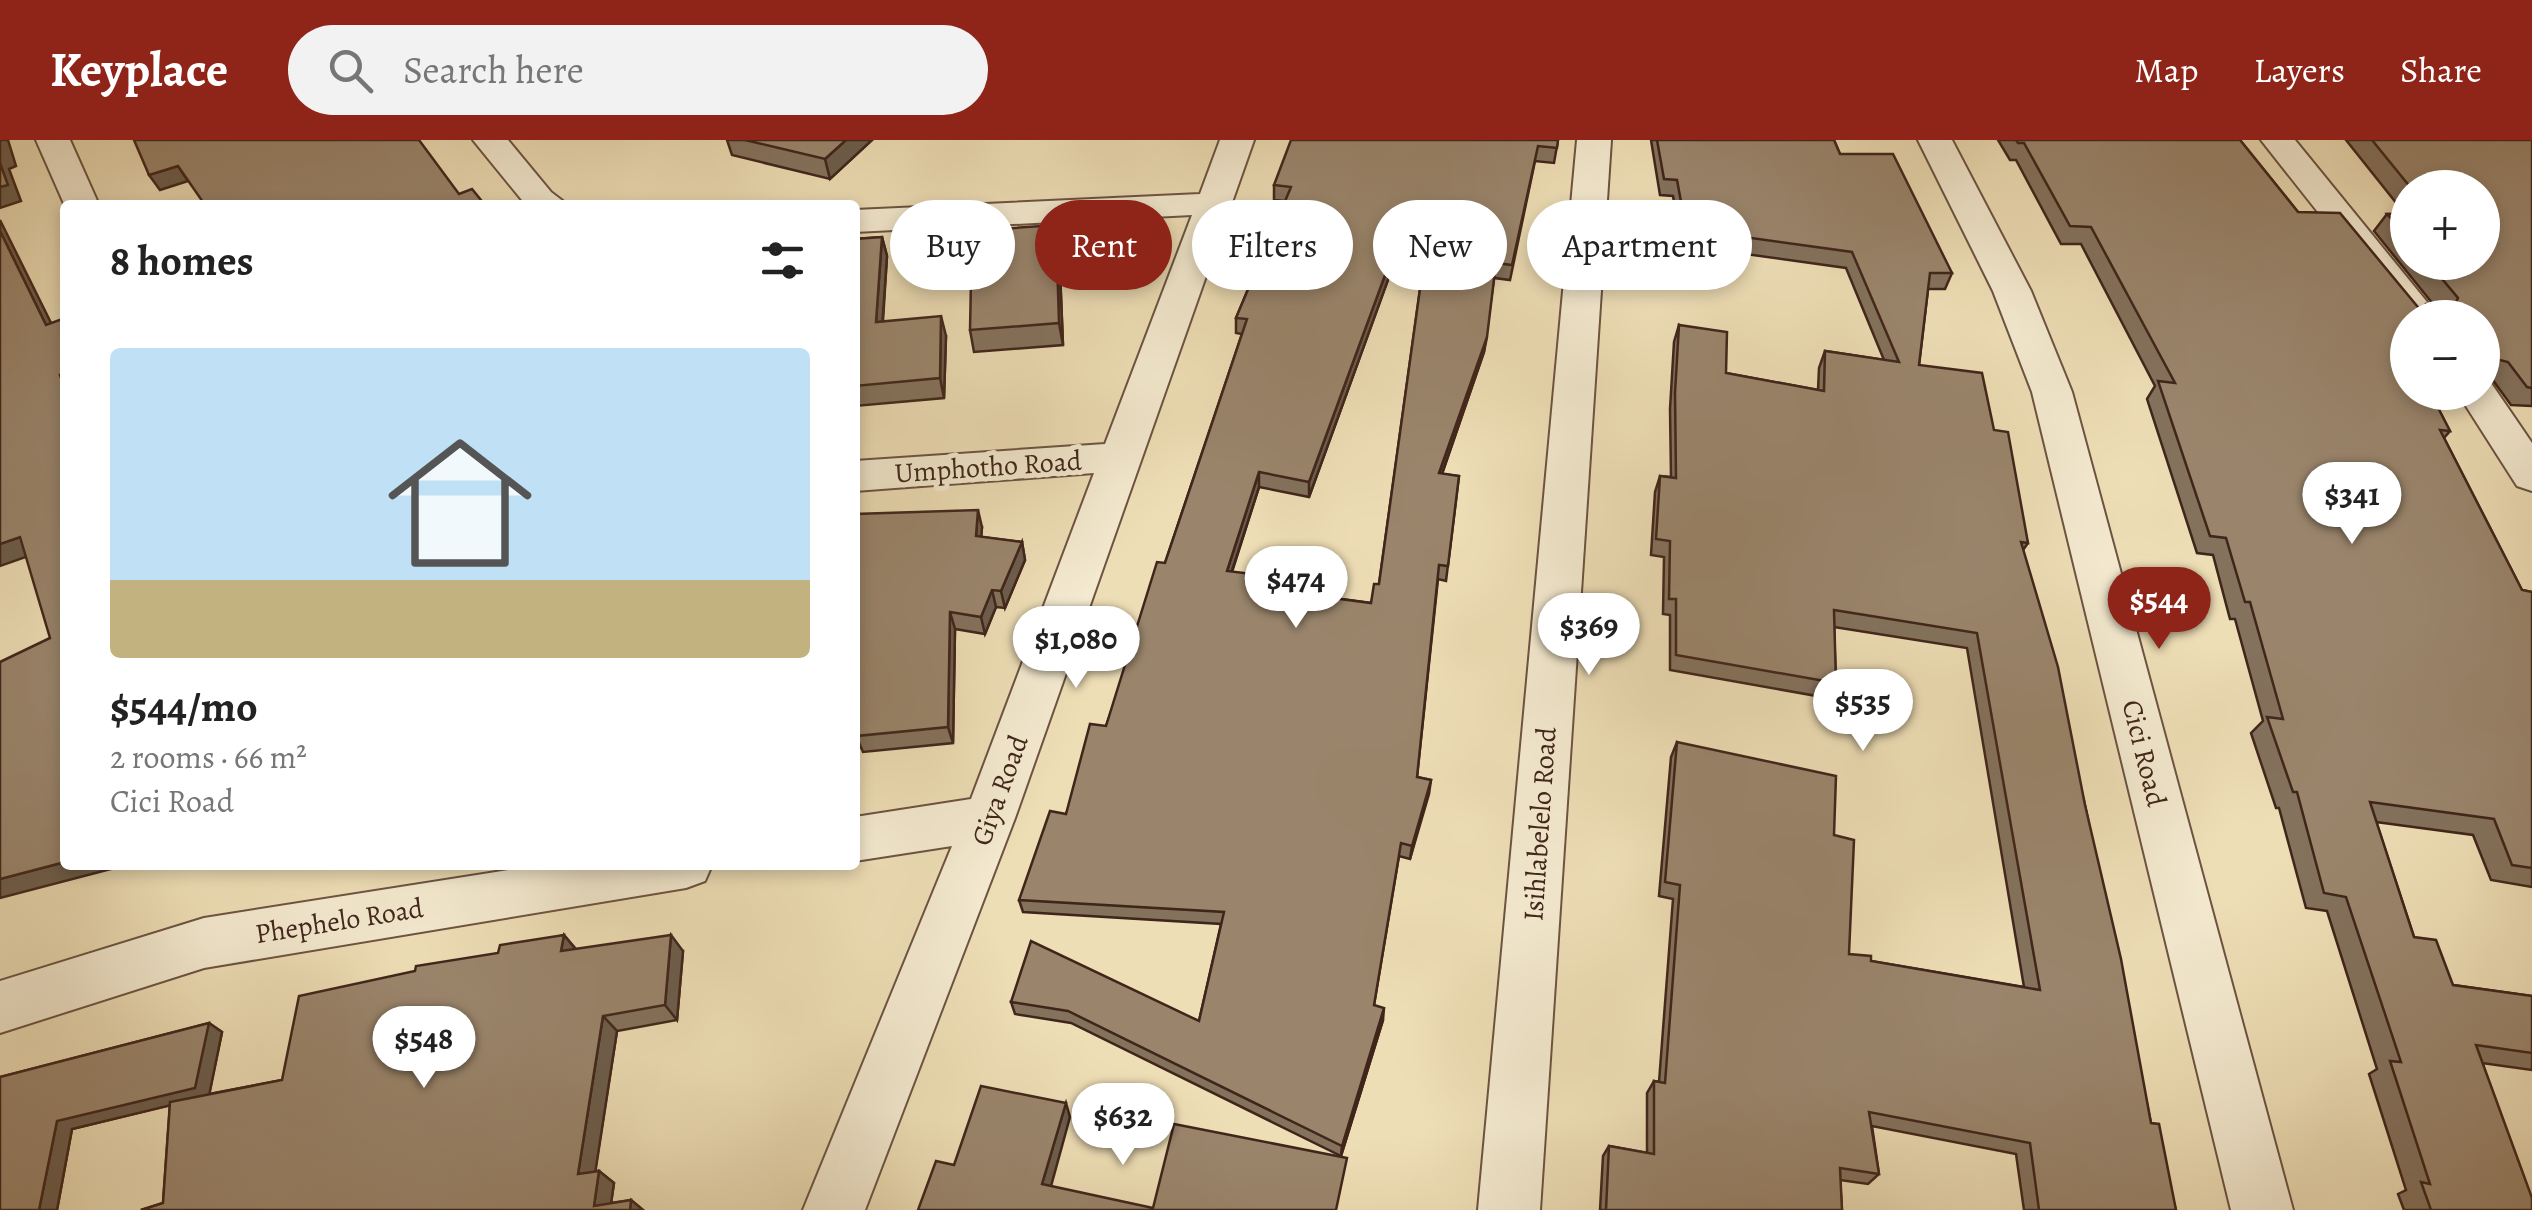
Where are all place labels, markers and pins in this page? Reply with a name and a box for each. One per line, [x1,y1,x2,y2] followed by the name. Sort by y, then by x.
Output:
[2293,462,2411,547] pin: $341
[1237,546,1355,631] pin: $474
[2100,567,2218,652] pin: $544
[1530,593,1648,678] pin: $369
[995,606,1157,691] pin: $1,080
[1804,669,1922,754] pin: $535
[365,1006,483,1091] pin: $548
[1064,1083,1182,1168] pin: $632

